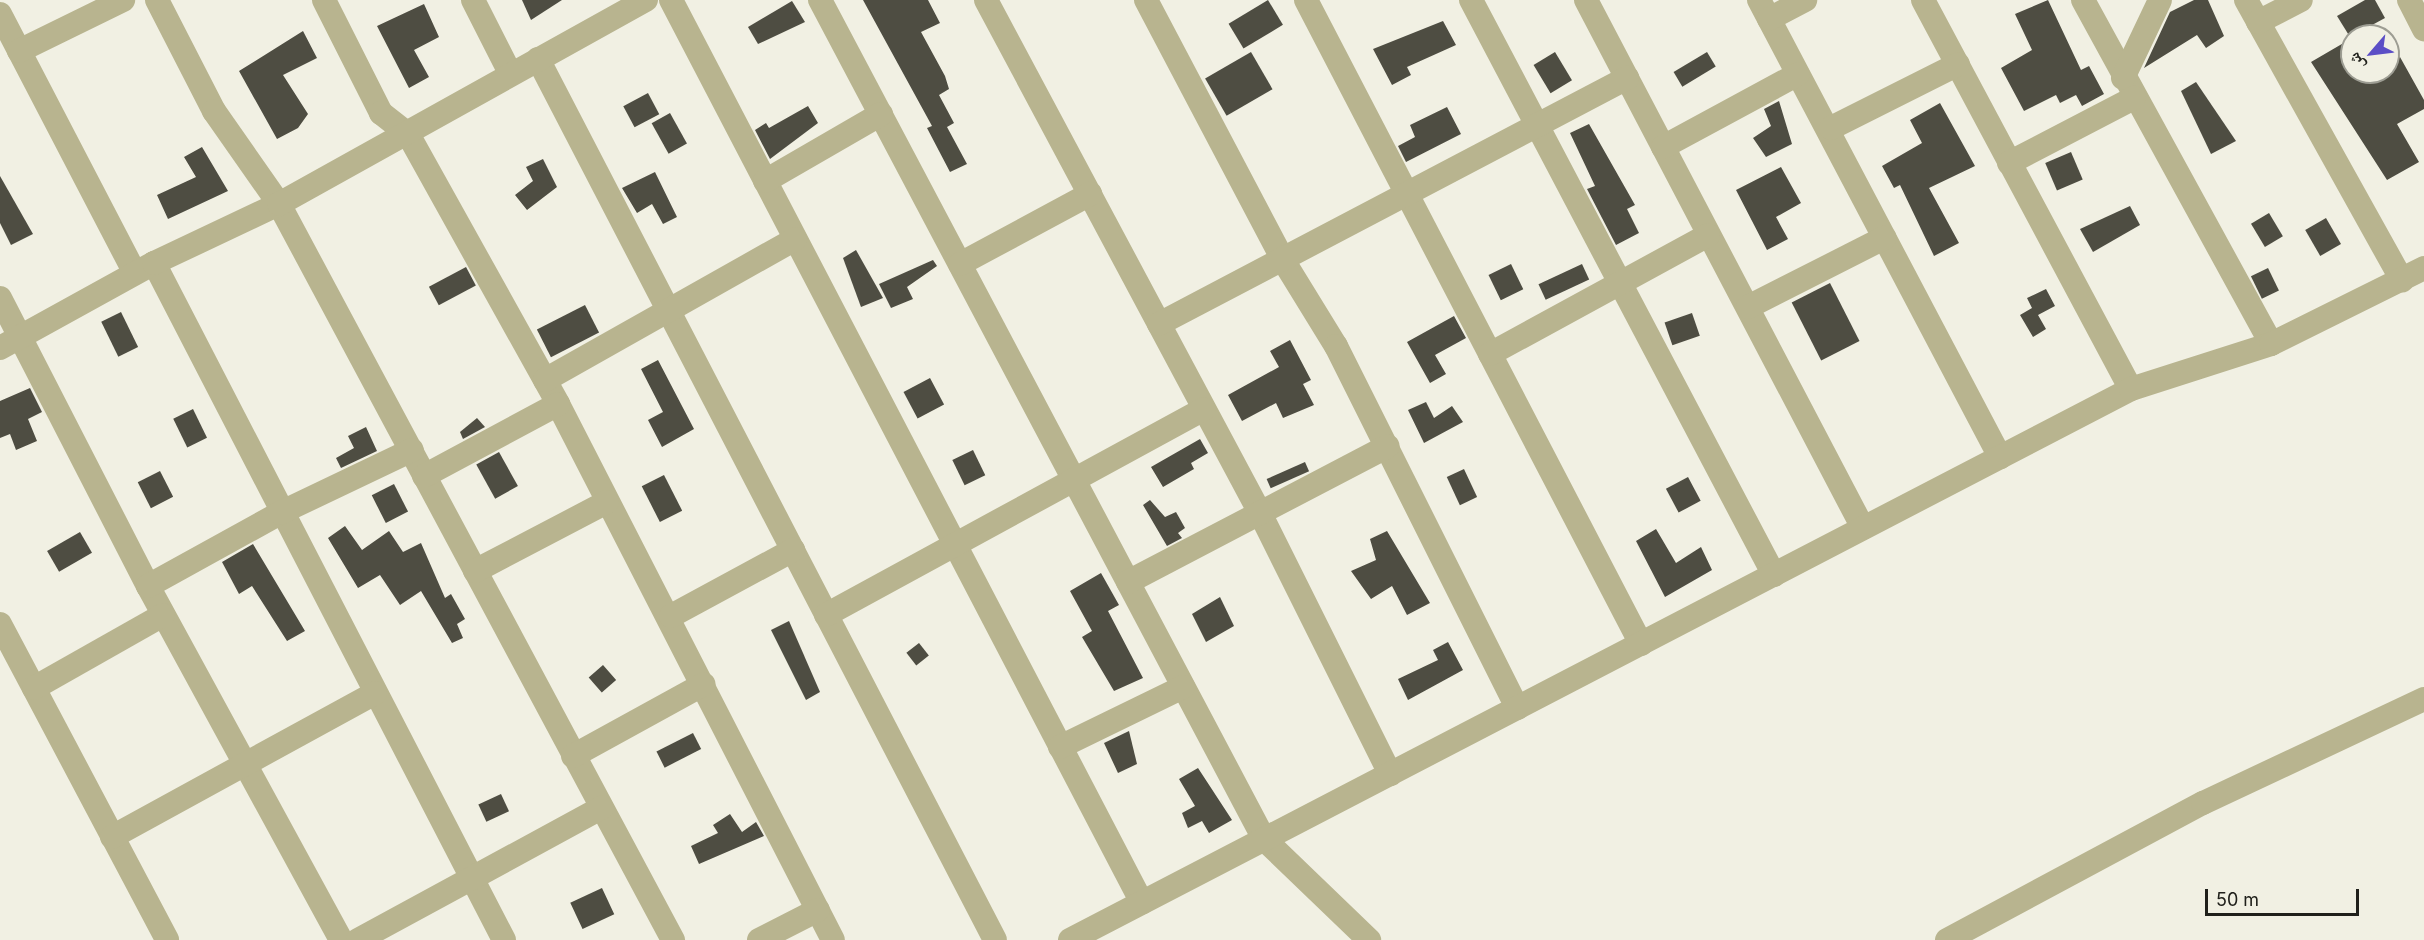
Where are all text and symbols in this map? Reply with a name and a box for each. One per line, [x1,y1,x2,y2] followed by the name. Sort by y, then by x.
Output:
[2340,24,2400,84] north arrow
[2343,49,2369,74] text: ش
[2208,877,2362,915] scale bar
[2216,889,2259,910] text: 50 m

